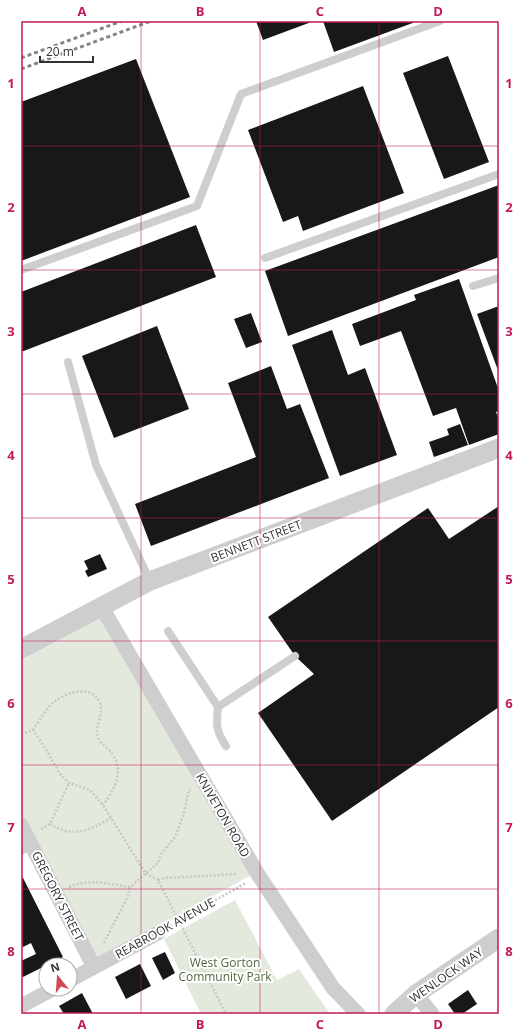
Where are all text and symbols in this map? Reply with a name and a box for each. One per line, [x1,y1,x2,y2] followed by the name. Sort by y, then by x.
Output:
[78,2,87,20] text: A
[196,2,205,20] text: B
[316,2,324,20] text: C
[433,2,443,20] text: D
[40,38,93,64] scale bar
[46,43,74,60] text: 20 m
[7,74,15,92] text: 1
[505,74,513,92] text: 1
[7,198,15,216] text: 2
[505,198,513,216] text: 2
[7,322,15,340] text: 3
[505,322,513,340] text: 3
[7,446,15,464] text: 4
[505,446,513,464] text: 4
[208,516,304,566] street label: BENNETT STREET
[7,570,15,588] text: 5
[505,570,513,588] text: 5
[7,694,15,712] text: 6
[505,694,513,712] text: 6
[192,770,254,860] street label: KNIVETON ROAD
[7,818,15,836] text: 7
[505,818,513,836] text: 7
[28,848,88,944] street label: GREGORY STREET
[112,893,218,963] street label: REABROOK AVENUE
[7,942,15,960] text: 8
[505,942,513,960] text: 8
[406,943,486,1007] street label: WENLOCK WAY
[178,954,272,985] park label: West Gorton Community Park
[38,957,78,997] north arrow
[48,958,61,975] text: N
[78,1015,87,1033] text: A
[196,1015,205,1033] text: B
[316,1015,324,1033] text: C
[433,1015,443,1033] text: D

